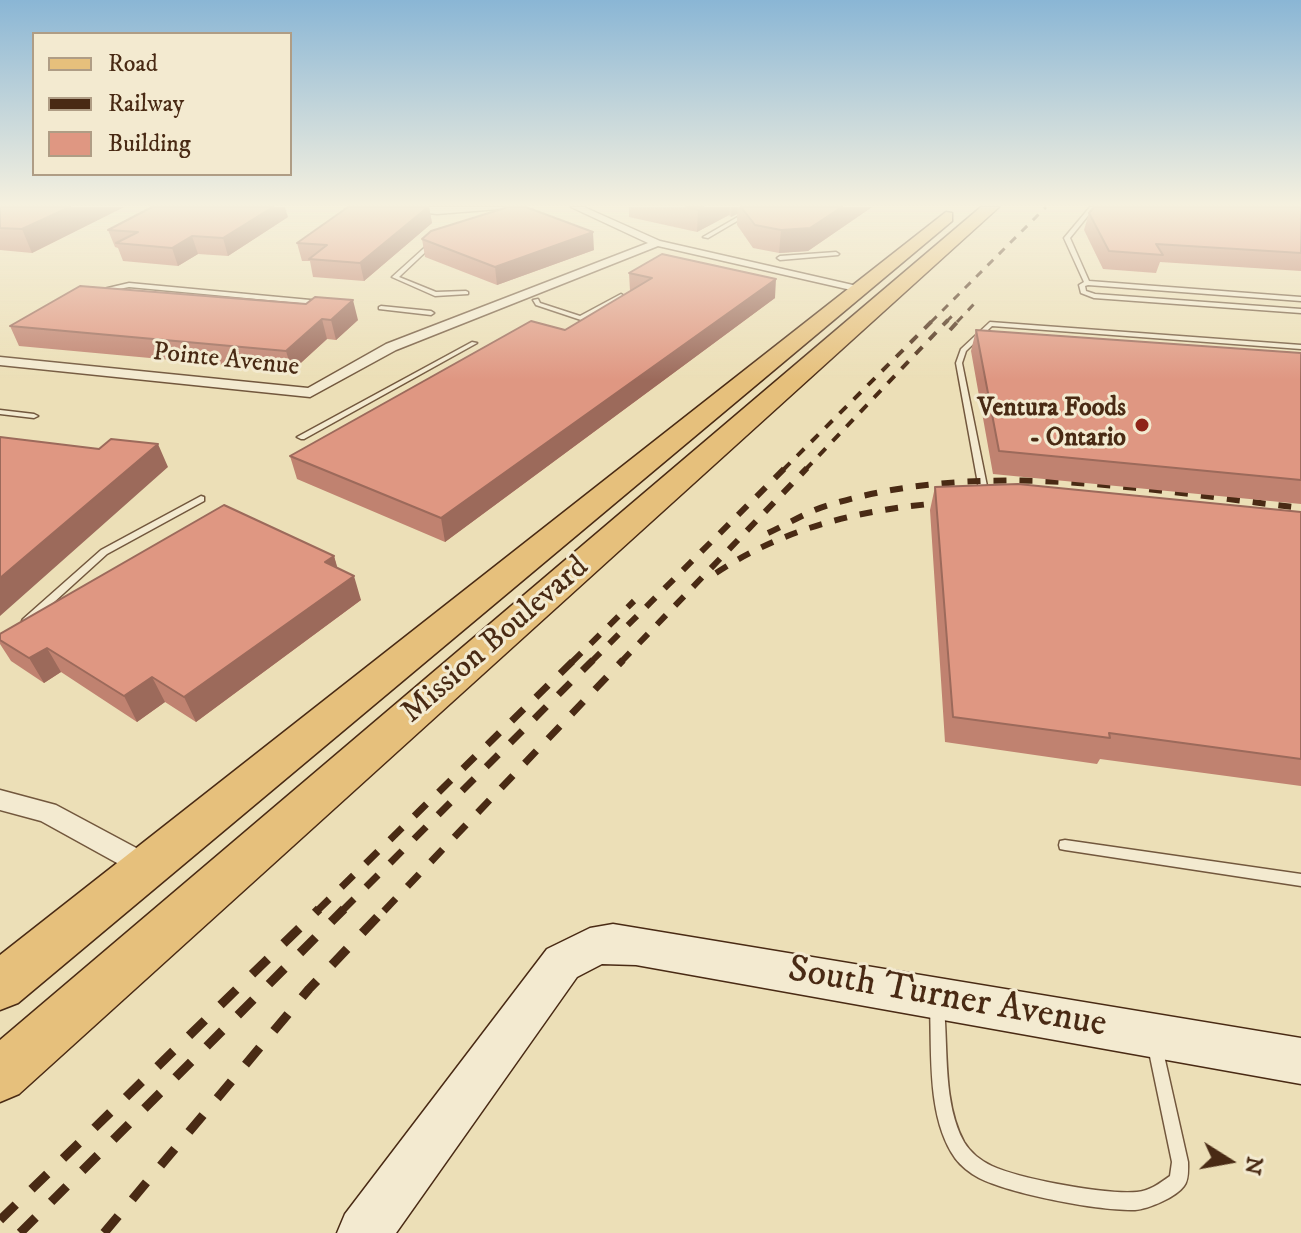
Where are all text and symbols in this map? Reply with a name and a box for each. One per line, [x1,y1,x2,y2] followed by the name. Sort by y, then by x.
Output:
[32,32,292,176] legend
[108,49,158,79] text: Road
[108,89,184,119] text: Railway
[108,129,191,159] text: Building
[151,338,301,384] street label: Pointe Avenue
[978,394,1126,456] place label: Ventura Foods - Ontario
[1133,416,1151,434] marker: Ventura Foods - Ontario
[394,549,598,733] street label: Mission Boulevard
[784,949,1110,1049] street label: South Turner Avenue
[1189,1121,1269,1201] north arrow
[1238,1154,1268,1177] text: N

